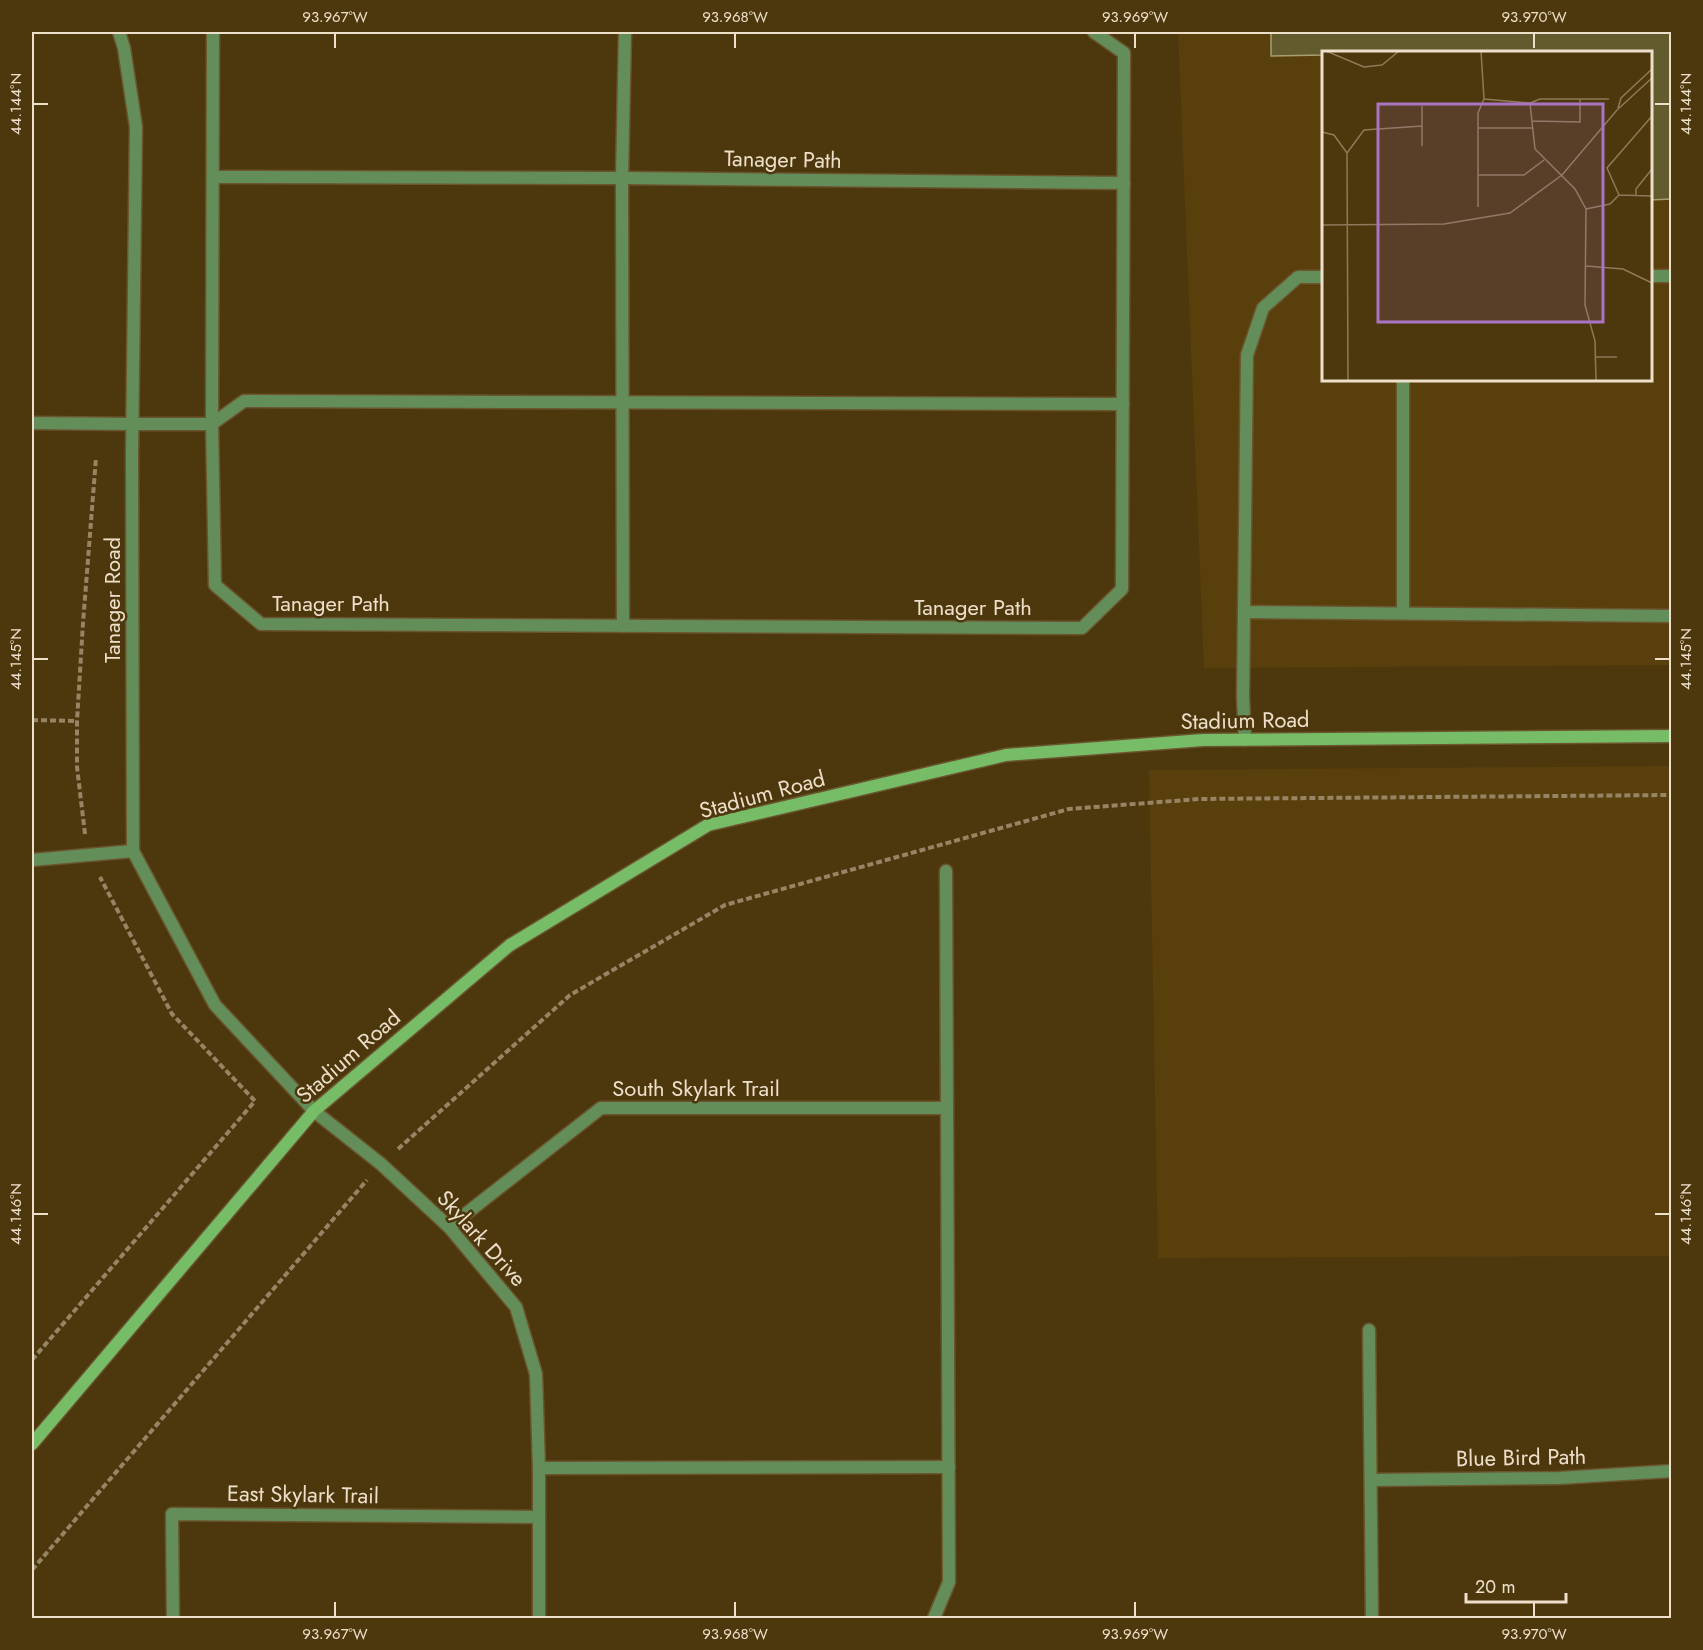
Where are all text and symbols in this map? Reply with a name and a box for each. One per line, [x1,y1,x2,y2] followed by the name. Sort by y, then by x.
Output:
[302,6,368,28] text: 93.967°W
[702,6,768,28] text: 93.968°W
[1102,6,1168,28] text: 93.969°W
[1501,6,1567,28] text: 93.970°W
[1322,51,1652,381] inset map
[5,73,27,135] text: 44.144°N
[1675,73,1697,135] text: 44.144°N
[724,142,842,176] street label: Tanager Path
[96,537,128,663] street label: Tanager Road
[272,587,390,619] street label: Tanager Path
[914,591,1032,623] street label: Tanager Path
[5,628,27,690] text: 44.145°N
[1675,628,1697,690] text: 44.145°N
[1180,703,1310,737] street label: Stadium Road
[696,762,828,826] street label: Stadium Road
[289,1002,407,1110] street label: Stadium Road
[612,1072,780,1104] street label: South Skylark Trail
[5,1183,27,1245] text: 44.146°N
[430,1183,534,1293] street label: Skylark Drive
[1675,1183,1697,1245] text: 44.146°N
[1456,1440,1586,1474] street label: Blue Bird Path
[227,1477,379,1511] street label: East Skylark Trail
[1466,1566,1566,1604] scale bar
[1475,1574,1515,1600] text: 20 m
[302,1623,368,1645] text: 93.967°W
[702,1623,768,1645] text: 93.968°W
[1102,1623,1168,1645] text: 93.969°W
[1501,1623,1567,1645] text: 93.970°W

